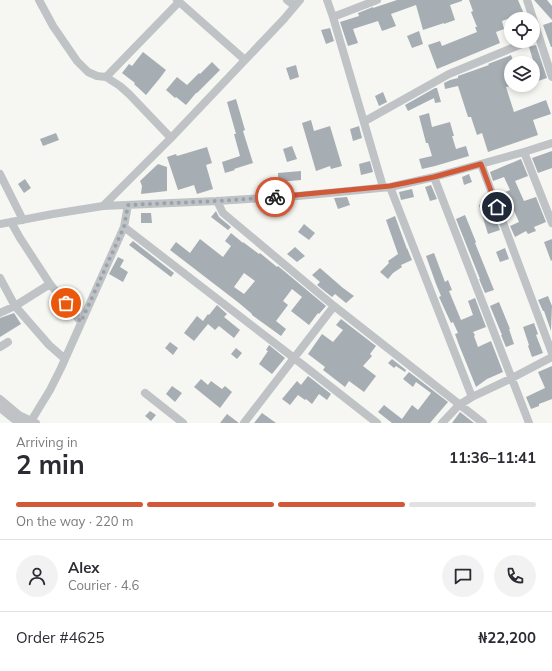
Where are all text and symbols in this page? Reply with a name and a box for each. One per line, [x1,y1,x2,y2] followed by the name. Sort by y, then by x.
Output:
[504,12,540,92] map controls
[504,12,540,48] button: locate
[504,56,540,92] button: layers
[255,177,295,217] courier
[264,186,286,208] icon: bike
[480,190,514,224] pin
[486,196,508,218] icon: home
[49,286,83,320] pin
[55,292,77,314] icon: bag
[16,434,78,450] text: Arriving in
[16,448,85,481] text: 2 min
[449,448,536,467] text: 11:36–11:41
[16,513,133,529] text: On the way · 220 m
[16,555,58,597] button: person
[442,555,484,597] button: chat
[494,555,536,597] button: phone
[68,558,100,577] text: Alex
[68,577,139,593] text: Courier · 4.6
[16,628,104,647] text: Order #4625
[478,628,536,647] text: ₦22,200

